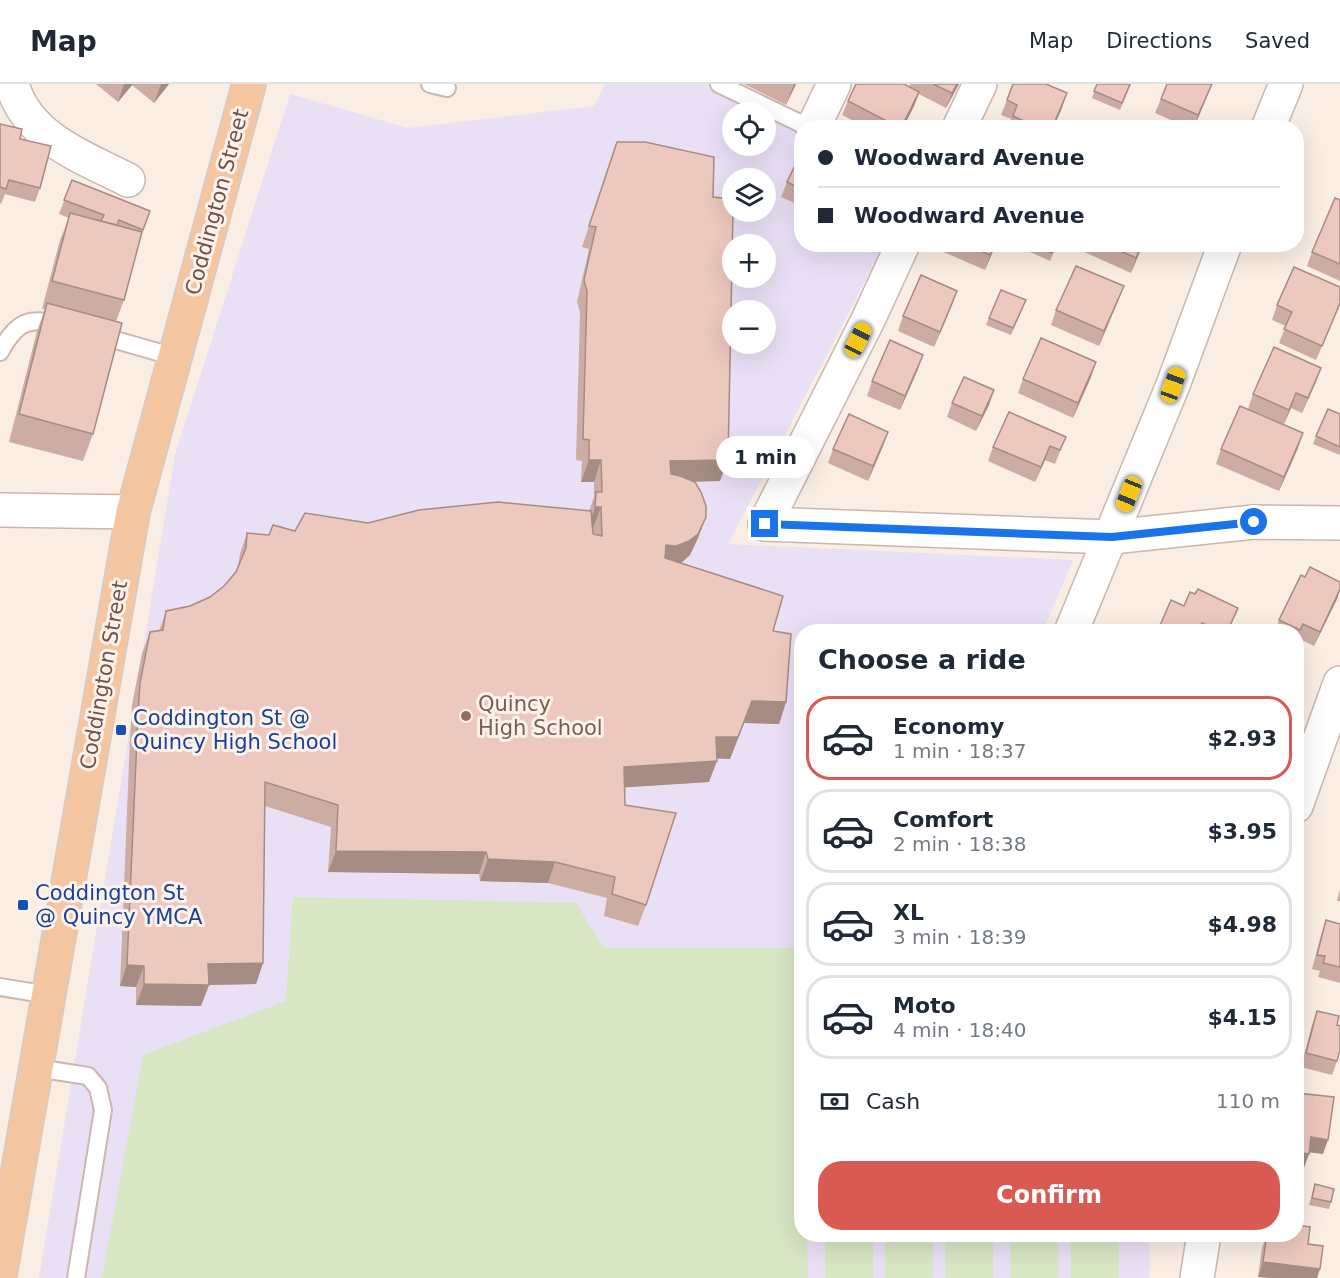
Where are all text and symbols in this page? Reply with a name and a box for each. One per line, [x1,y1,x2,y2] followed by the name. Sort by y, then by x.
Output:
[30,25,97,58] text: Map
[1029,29,1073,53] text: Map
[1106,29,1212,53] text: Directions
[1245,29,1310,53] text: Saved
[722,102,776,354] map controls
[722,102,776,156] button: locate
[181,106,253,298] street label: Coddington Street
[854,145,1085,170] text: Woodward Avenue
[722,168,776,222] button: layers
[854,203,1085,228] text: Woodward Avenue
[722,234,776,288] button: +
[722,300,776,354] button: −
[842,320,874,360] car
[1158,365,1188,405] car
[716,437,814,479] callout: 1 min
[734,445,797,469] text: 1 min
[1114,474,1144,514] car
[1240,508,1267,535] route start
[751,510,778,537] route end
[76,579,132,771] street label: Coddington Street
[818,644,1026,675] text: Choose a ride
[478,692,603,740] place label: Quincy High School
[133,706,337,754] place label: Coddington St @ Quincy High School
[459,709,473,723] marker: Quincy High School
[821,711,875,765] icon: car
[893,714,1004,739] text: Economy
[114,723,128,737] marker: Coddington St @ Quincy High School
[1207,726,1277,751] text: $2.93
[893,739,1027,763] text: 1 min · 18:37
[821,804,875,858] icon: car
[893,807,993,832] text: Comfort
[1207,819,1277,844] text: $3.95
[893,832,1027,856] text: 2 min · 18:38
[35,881,203,929] place label: Coddington St @ Quincy YMCA
[821,897,875,951] icon: car
[16,898,30,912] marker: Coddington St @ Quincy YMCA
[893,900,924,925] text: XL
[1207,912,1277,937] text: $4.98
[893,925,1027,949] text: 3 min · 18:39
[821,990,875,1044] icon: car
[893,993,956,1018] text: Moto
[1207,1005,1277,1030] text: $4.15
[893,1018,1027,1042] text: 4 min · 18:40
[818,1085,851,1118] icon: cash
[866,1089,920,1114] text: Cash
[1216,1089,1280,1113] text: 110 m
[818,1161,1280,1230] button: Confirm

